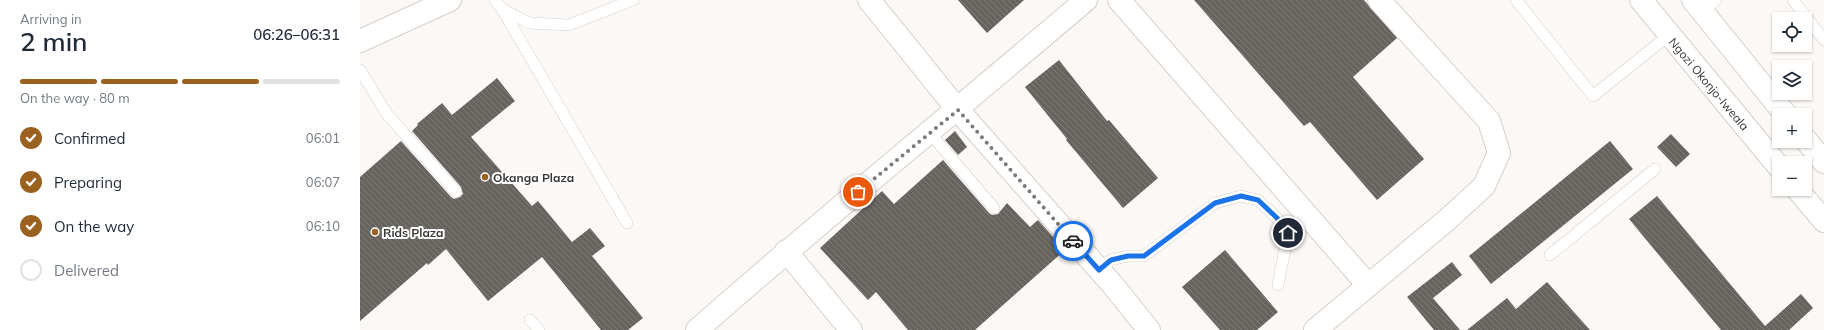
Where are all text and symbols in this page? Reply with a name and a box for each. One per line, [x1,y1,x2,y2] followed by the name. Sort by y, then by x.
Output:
[20,11,82,27] text: Arriving in
[1772,12,1812,196] map controls
[1772,12,1812,52] button: locate
[20,25,88,58] text: 2 min
[253,25,340,44] text: 06:26–06:31
[1666,35,1752,133] street label: Ngozi Okonjo-Iweala
[1772,60,1812,100] button: layers
[20,90,130,106] text: On the way · 80 m
[1772,108,1812,148] button: +
[20,127,42,149] icon: check
[54,129,125,148] text: Confirmed
[306,130,340,146] text: 06:01
[1772,156,1812,196] button: −
[493,170,574,185] place label: Okanga Plaza
[20,171,42,193] icon: check
[480,172,490,182] marker: Okanga Plaza
[54,173,122,192] text: Preparing
[306,174,340,190] text: 06:07
[841,175,875,209] pin
[847,181,869,203] icon: bag
[20,215,42,237] icon: check
[1271,216,1305,250] pin
[54,217,134,236] text: On the way
[306,218,340,234] text: 06:10
[1053,221,1093,261] courier
[1277,222,1299,244] icon: home
[383,225,444,240] place label: Rids Plaza
[370,227,380,237] marker: Rids Plaza
[1062,230,1084,252] icon: car
[54,261,119,280] text: Delivered

